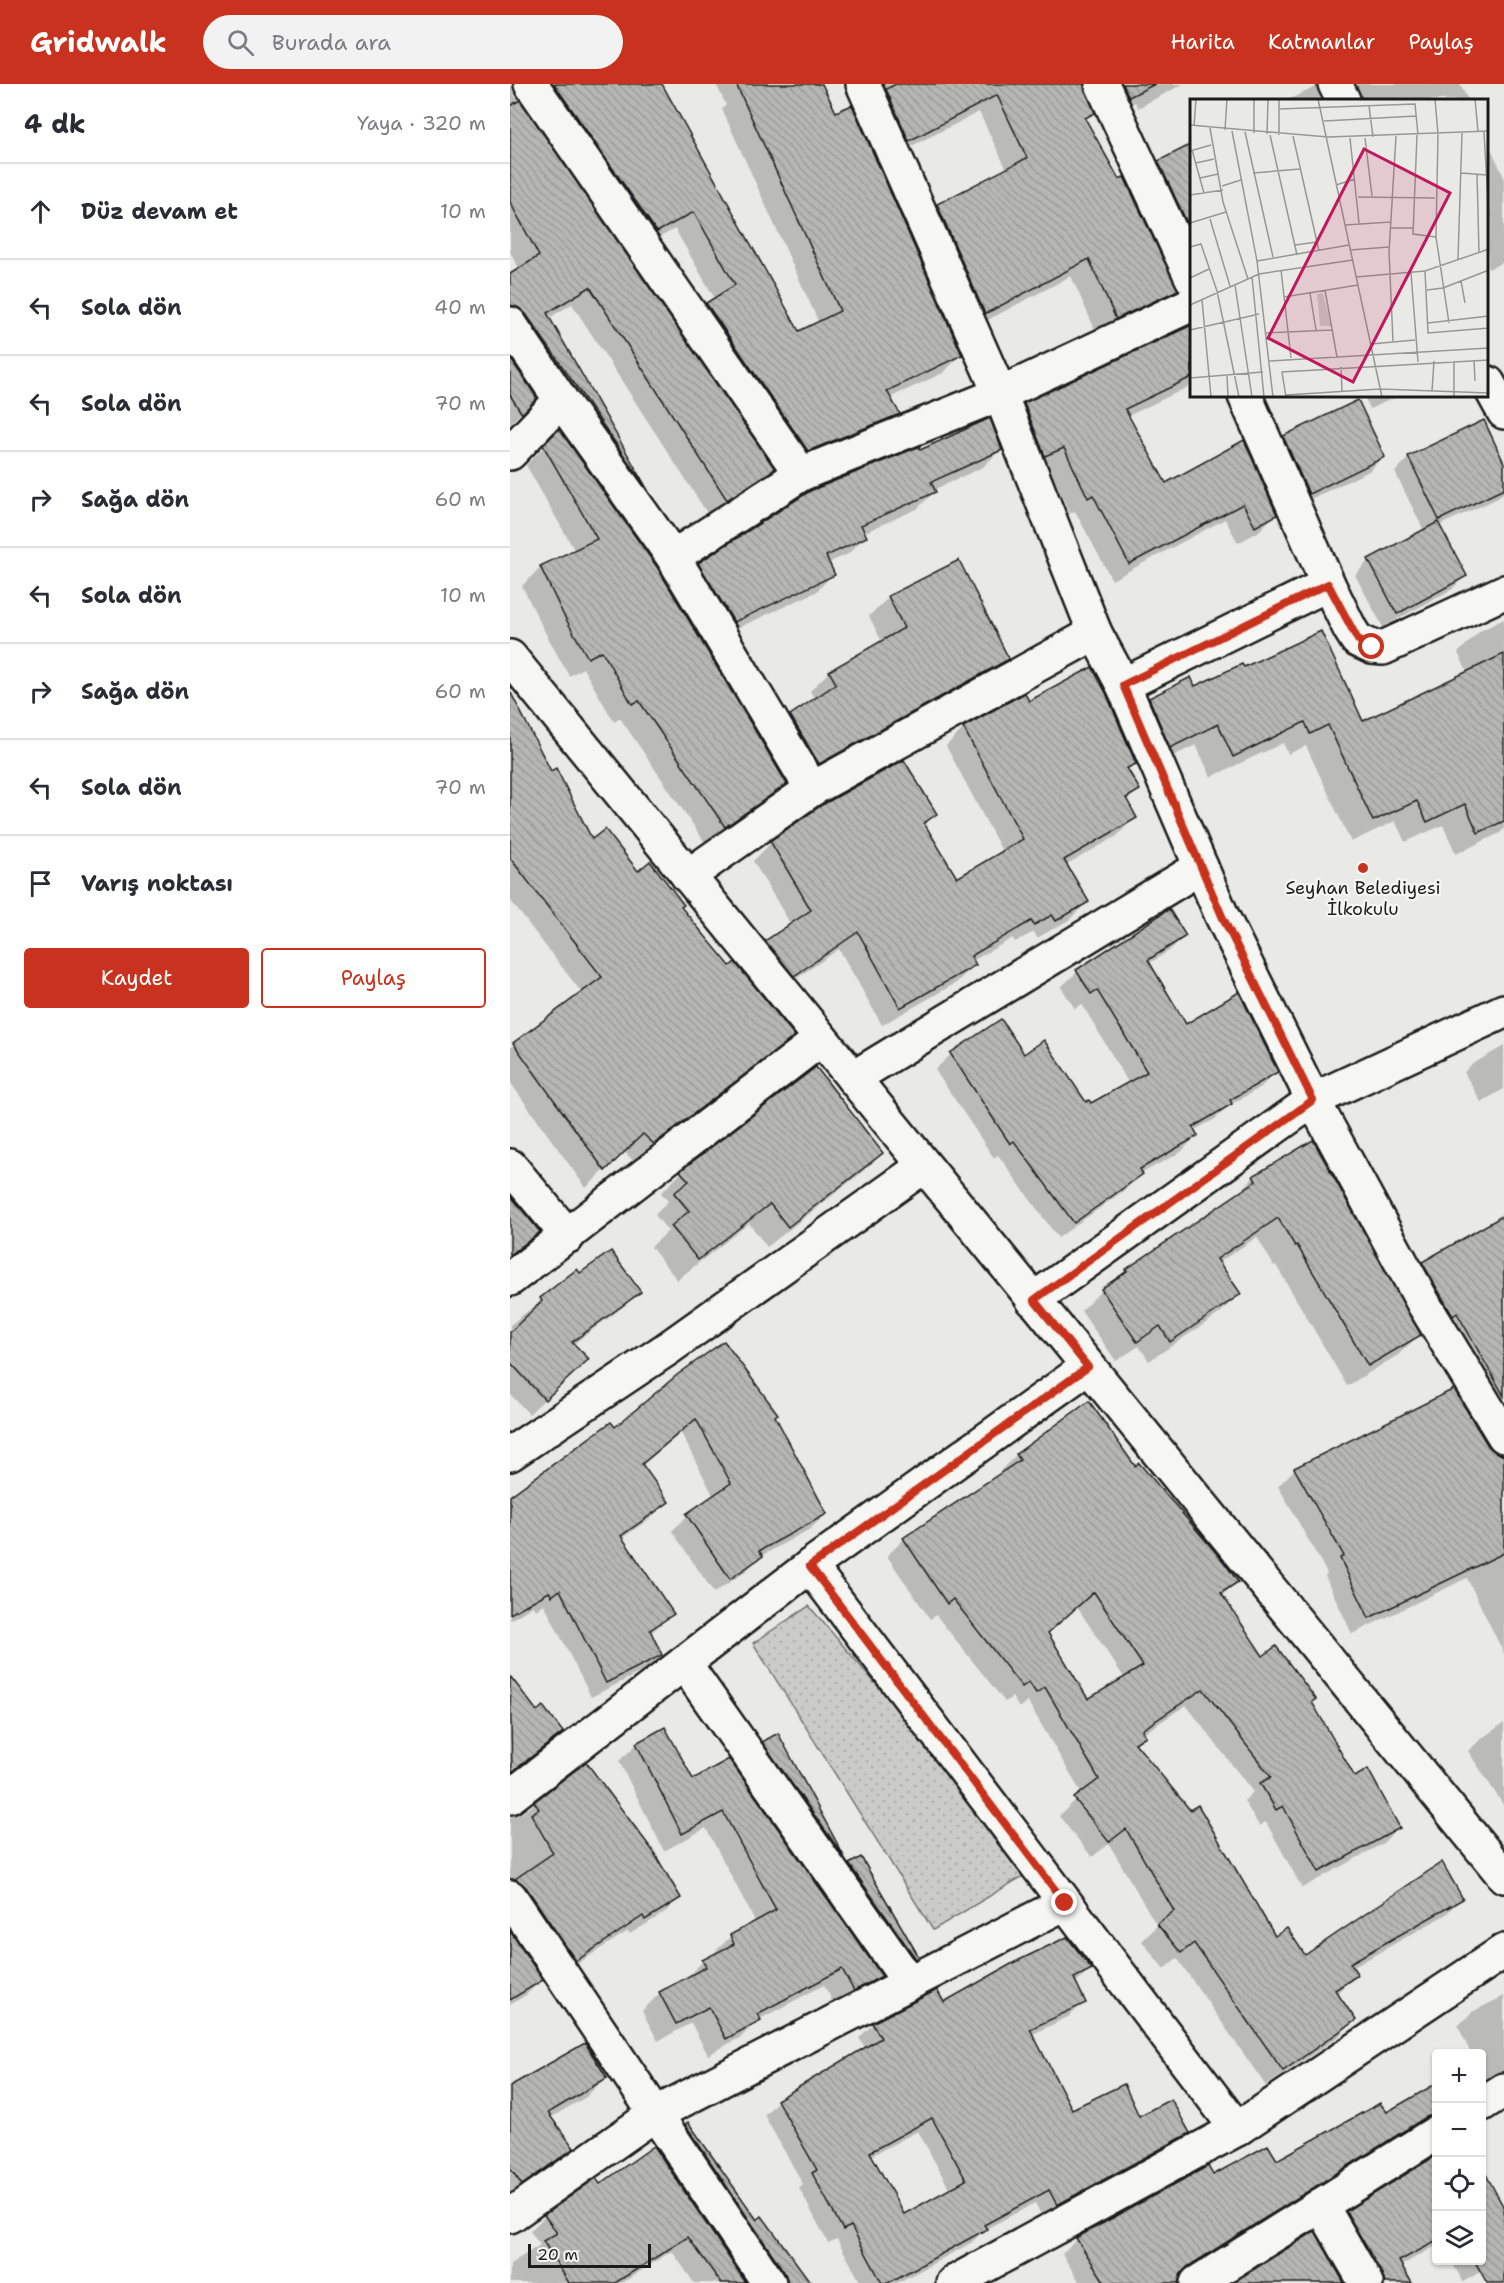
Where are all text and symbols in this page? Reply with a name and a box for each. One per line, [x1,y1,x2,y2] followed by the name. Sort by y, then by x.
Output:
[203,15,623,69] search box
[30,23,167,61] text: Gridwalk
[224,26,257,59] icon: search
[272,28,391,57] text: Burada ara
[1170,28,1235,56] text: Harita
[1268,28,1375,56] text: Katmanlar
[1408,28,1474,56] text: Paylaş
[1190,99,1489,398] inset map
[24,106,86,141] text: 4 dk
[357,110,486,136] text: Yaya · 320 m
[24,195,57,228] icon: ahead
[81,197,238,226] text: Düz devam et
[440,198,486,224] text: 10 m
[24,291,57,324] icon: left
[81,293,182,322] text: Sola dön
[434,294,486,320] text: 40 m
[24,387,57,420] icon: left
[81,389,182,418] text: Sola dön
[434,390,486,416] text: 70 m
[24,483,57,516] icon: right
[81,485,189,514] text: Sağa dön
[434,486,486,512] text: 60 m
[24,579,57,612] icon: left
[81,581,182,610] text: Sola dön
[440,582,486,608] text: 10 m
[1358,633,1384,659] route start
[24,675,57,708] icon: right
[81,677,189,706] text: Sağa dön
[434,678,486,704] text: 60 m
[24,771,57,804] icon: left
[81,773,182,802] text: Sola dön
[434,774,486,800] text: 70 m
[1356,861,1370,875] marker: Seyhan Belediyesi İlkokulu
[24,867,57,900] icon: arrive
[81,869,233,898] text: Varış noktası
[1285,876,1441,921] place label: Seyhan Belediyesi İlkokulu
[24,948,249,1008] button: Kaydet
[261,948,486,1008] button: Paylaş
[1051,1889,1077,1915] route end
[1432,2049,1486,2265] map controls
[1432,2049,1486,2103] button: +
[1432,2103,1486,2157] button: −
[1432,2157,1486,2211] button: locate
[1432,2211,1486,2265] button: layers
[528,2241,651,2268] scale bar
[537,2244,578,2265] text: 20 m

